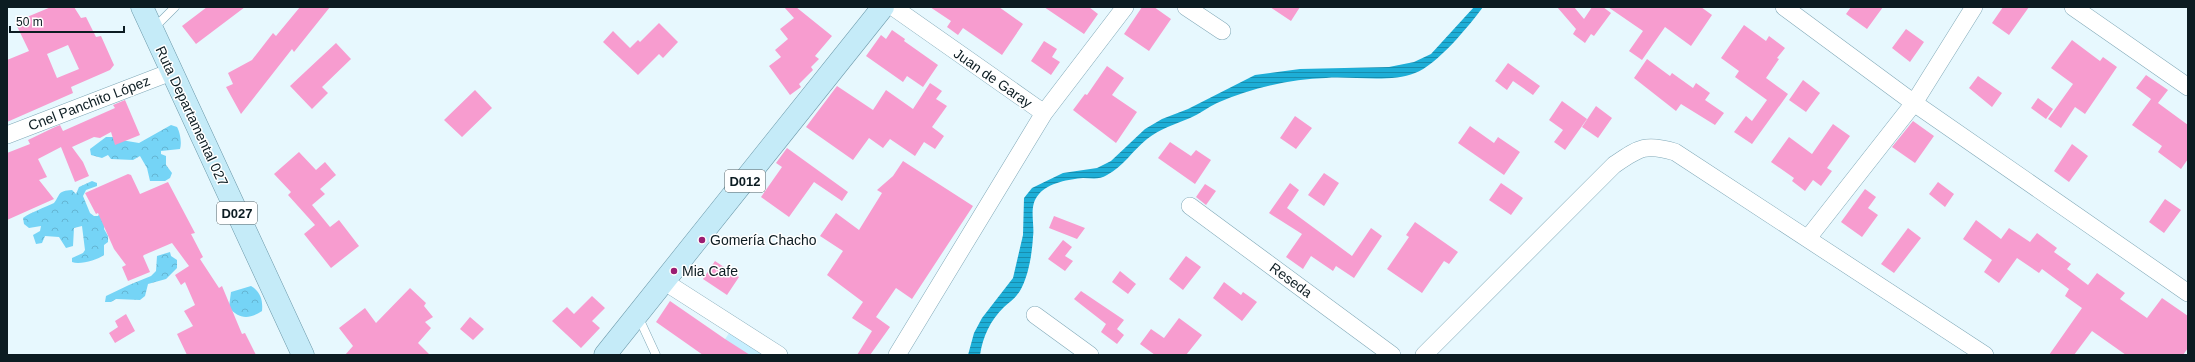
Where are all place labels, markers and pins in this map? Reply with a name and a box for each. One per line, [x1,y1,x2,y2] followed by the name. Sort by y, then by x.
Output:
[710,232,817,248] place label: Gomería Chacho
[697,235,707,245] marker: Gomería Chacho
[682,263,738,279] place label: Mia Cafe
[669,266,679,276] marker: Mia Cafe

